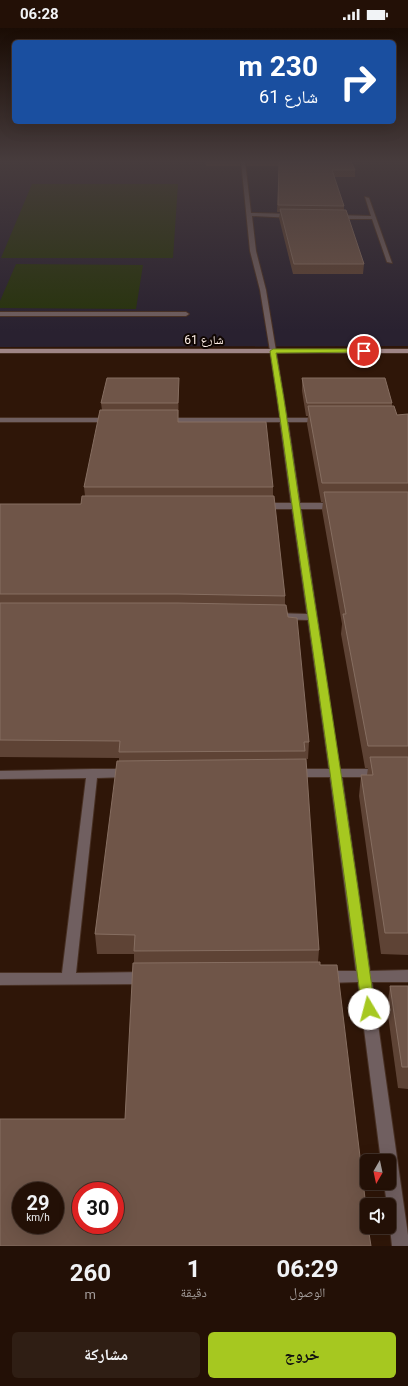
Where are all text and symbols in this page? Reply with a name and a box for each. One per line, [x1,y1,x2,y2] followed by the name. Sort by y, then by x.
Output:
[20,5,59,23] text: 06:28
[239,50,318,83] text: 230 m
[332,56,384,108] icon: right
[259,86,318,107] text: شارع 61
[184,333,224,348] street label: شارع 61
[347,334,381,368] pin
[353,340,375,362] icon: arrive
[348,988,390,1030] position arrow
[360,1154,396,1190] north arrow
[360,1154,396,1234] map controls
[72,1182,124,1234] speed limit sign: 30
[27,1191,49,1215] text: 29
[360,1198,396,1234] button: sound
[26,1212,50,1223] text: km/h
[187,1255,201,1283] text: 1
[277,1255,338,1283] text: 06:29
[70,1259,111,1287] text: 260
[181,1285,207,1300] text: دقيقة
[289,1285,325,1300] text: الوصول
[85,1287,96,1302] text: m
[12,1332,200,1378] button: مشاركة
[208,1332,396,1378] button: خروج

